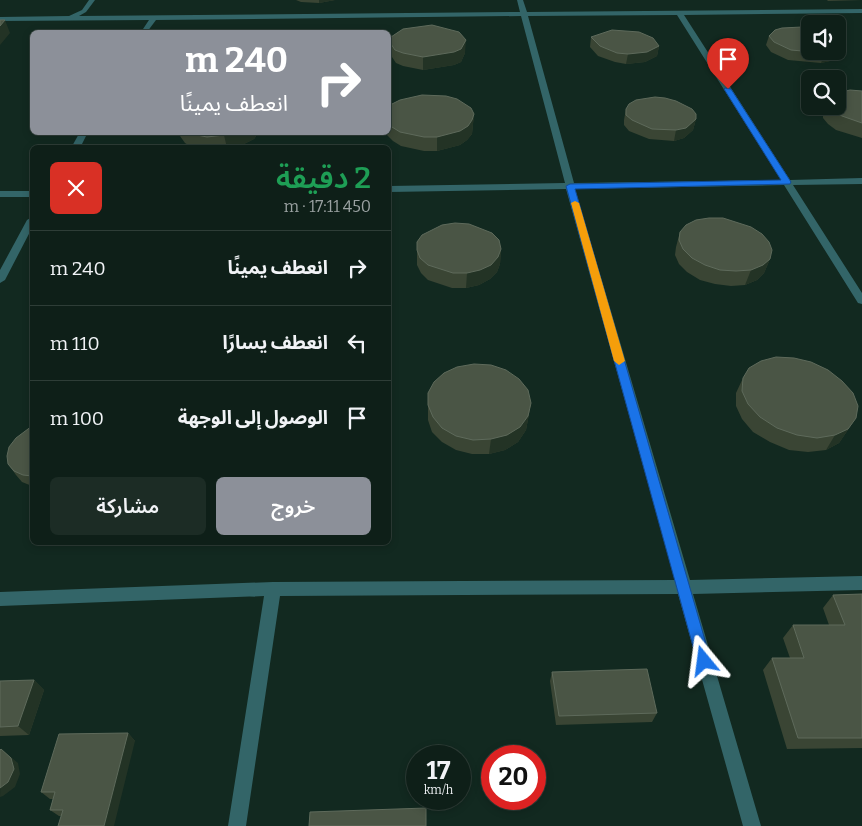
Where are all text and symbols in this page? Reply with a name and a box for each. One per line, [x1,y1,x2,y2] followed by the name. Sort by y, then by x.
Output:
[801,15,846,115] map controls
[801,15,846,60] button: sound
[707,38,749,89] pin
[185,39,288,81] text: 240 m
[714,45,742,73] icon: arrive
[306,50,371,115] icon: right
[801,70,846,115] button: search
[180,90,288,117] text: انعطف يمينًا
[276,160,371,196] text: 2 دقيقة
[50,162,102,214] button: close
[284,197,371,216] text: 450 m · 17:11
[343,254,371,282] icon: right
[227,256,328,279] text: انعطف يمينًا
[50,257,106,280] text: 240 m
[343,329,371,357] icon: left
[223,331,328,354] text: انعطف يسارًا
[50,332,100,355] text: 110 m
[343,404,371,432] icon: arrive
[178,406,328,429] text: الوصول إلى الوجهة
[50,407,104,430] text: 100 m
[50,477,206,535] button: مشاركة
[216,477,371,535] button: خروج
[677,634,729,686] position arrow
[481,745,546,810] speed limit sign: 20
[426,756,451,786] text: 17
[424,783,453,797] text: km/h

